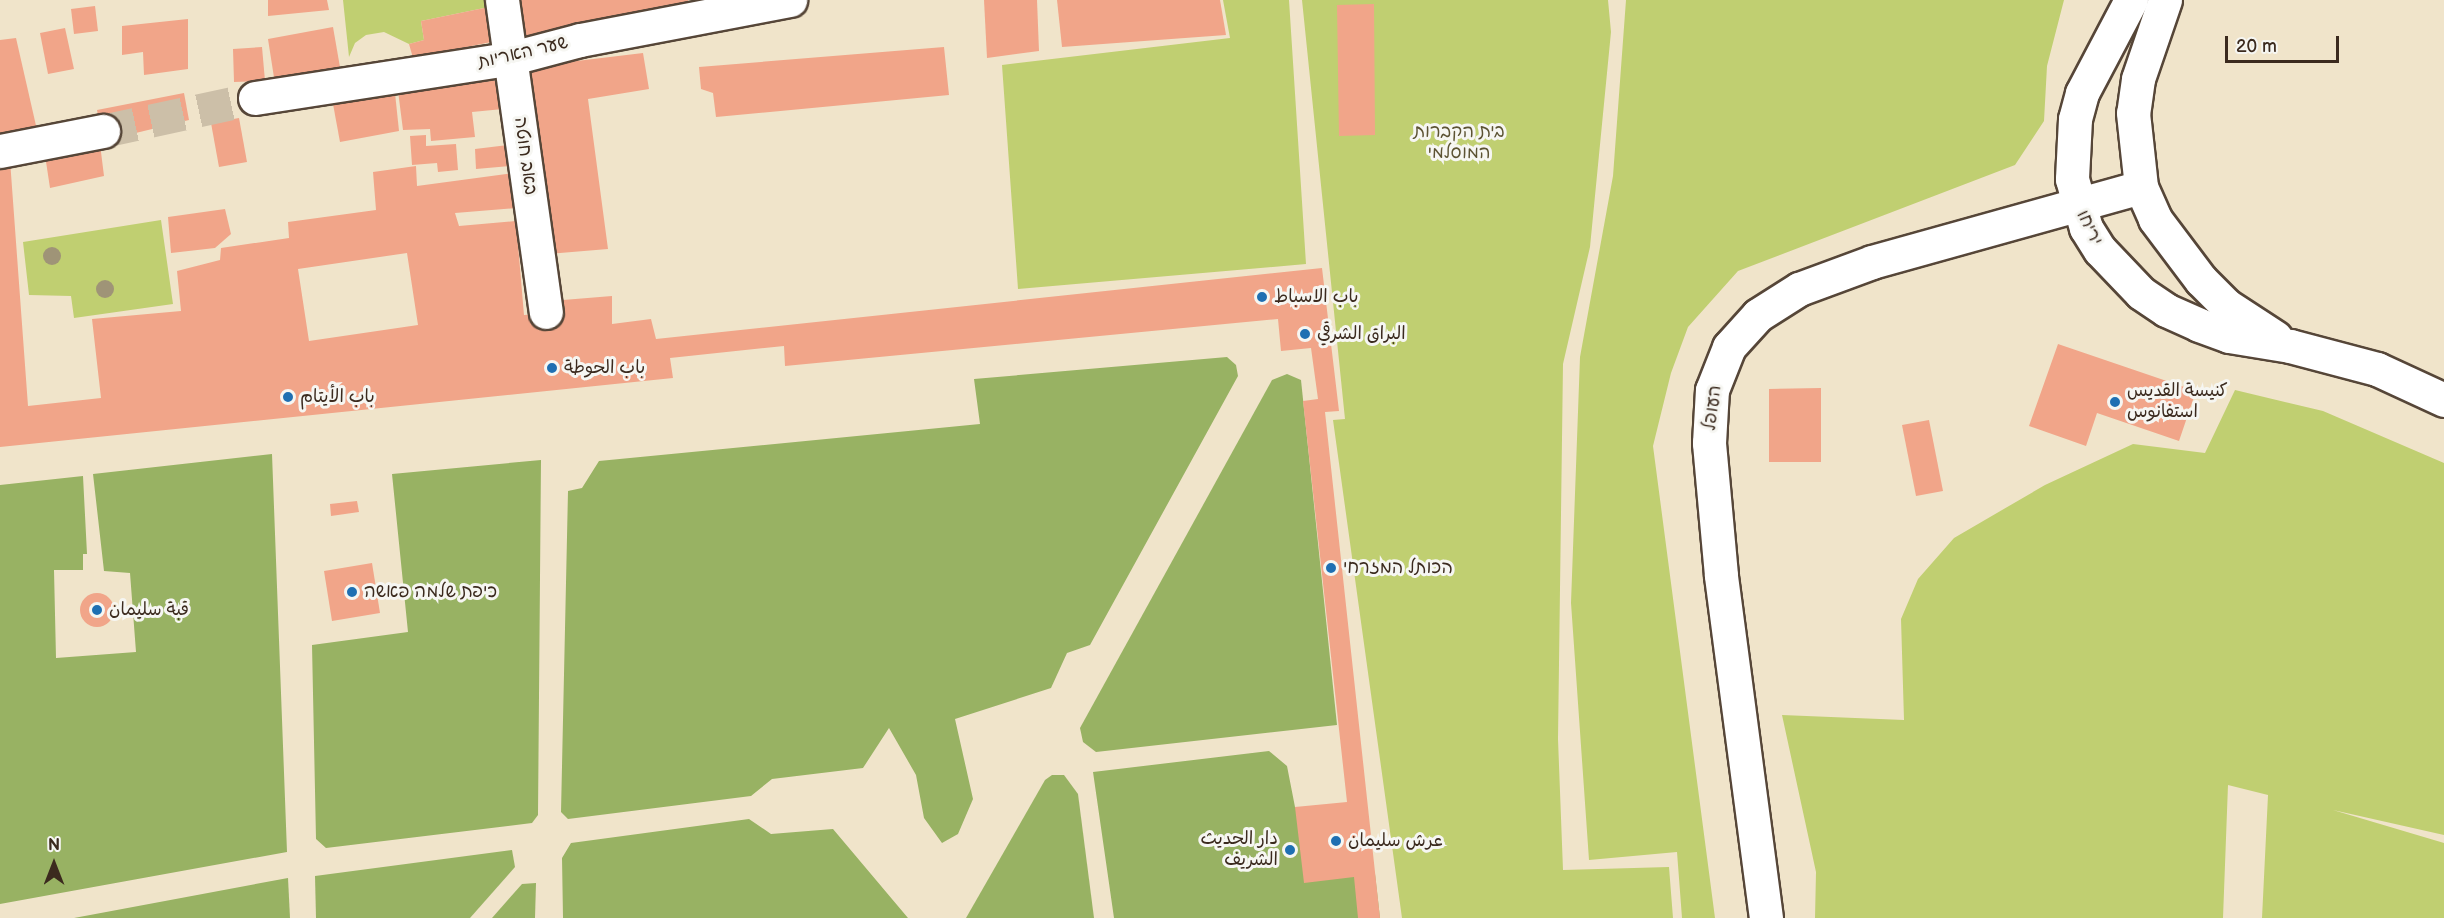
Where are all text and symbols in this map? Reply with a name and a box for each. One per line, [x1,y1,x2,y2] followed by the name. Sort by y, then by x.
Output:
[2228,24,2342,62] scale bar
[476,32,570,74] street label: שער האריות
[2236,36,2277,57] text: 20 m
[509,116,541,196] street label: באב חוטה
[1413,122,1505,164] park label: בית הקברות המוסלמי
[2071,207,2107,249] street label: יריחו
[1274,286,1359,308] place label: باب الاسباط
[1255,290,1269,304] marker: باب الاسباط
[1317,323,1406,345] place label: البراق الشرقي
[1298,327,1312,341] marker: البراق الشرقي
[564,357,645,379] place label: باب الحوطة
[545,361,559,375] marker: باب الحوطة
[2127,381,2228,424] place label: كنيسة القديس استفانوس
[1700,384,1726,432] street label: העופל
[300,386,375,408] place label: باب الأيتام
[281,390,295,404] marker: باب الأيتام
[2108,395,2122,409] marker: كنيسة القديس استفانوس
[1343,557,1453,579] place label: הכותל המזרחי
[1324,561,1338,575] marker: הכותל המזרחי
[364,581,497,603] place label: כיפת שלמה פאשה
[345,585,359,599] marker: כיפת שלמה פאשה
[109,599,189,621] place label: قبة سليمان
[90,603,104,617] marker: قبة سليمان
[1200,829,1278,872] place label: دار الحديث الشريف
[1348,830,1443,852] place label: عرش سليمان
[24,834,84,894] north arrow
[1329,834,1343,848] marker: عرش سليمان
[48,836,60,855] text: N
[1283,843,1297,857] marker: دار الحديث الشريف

